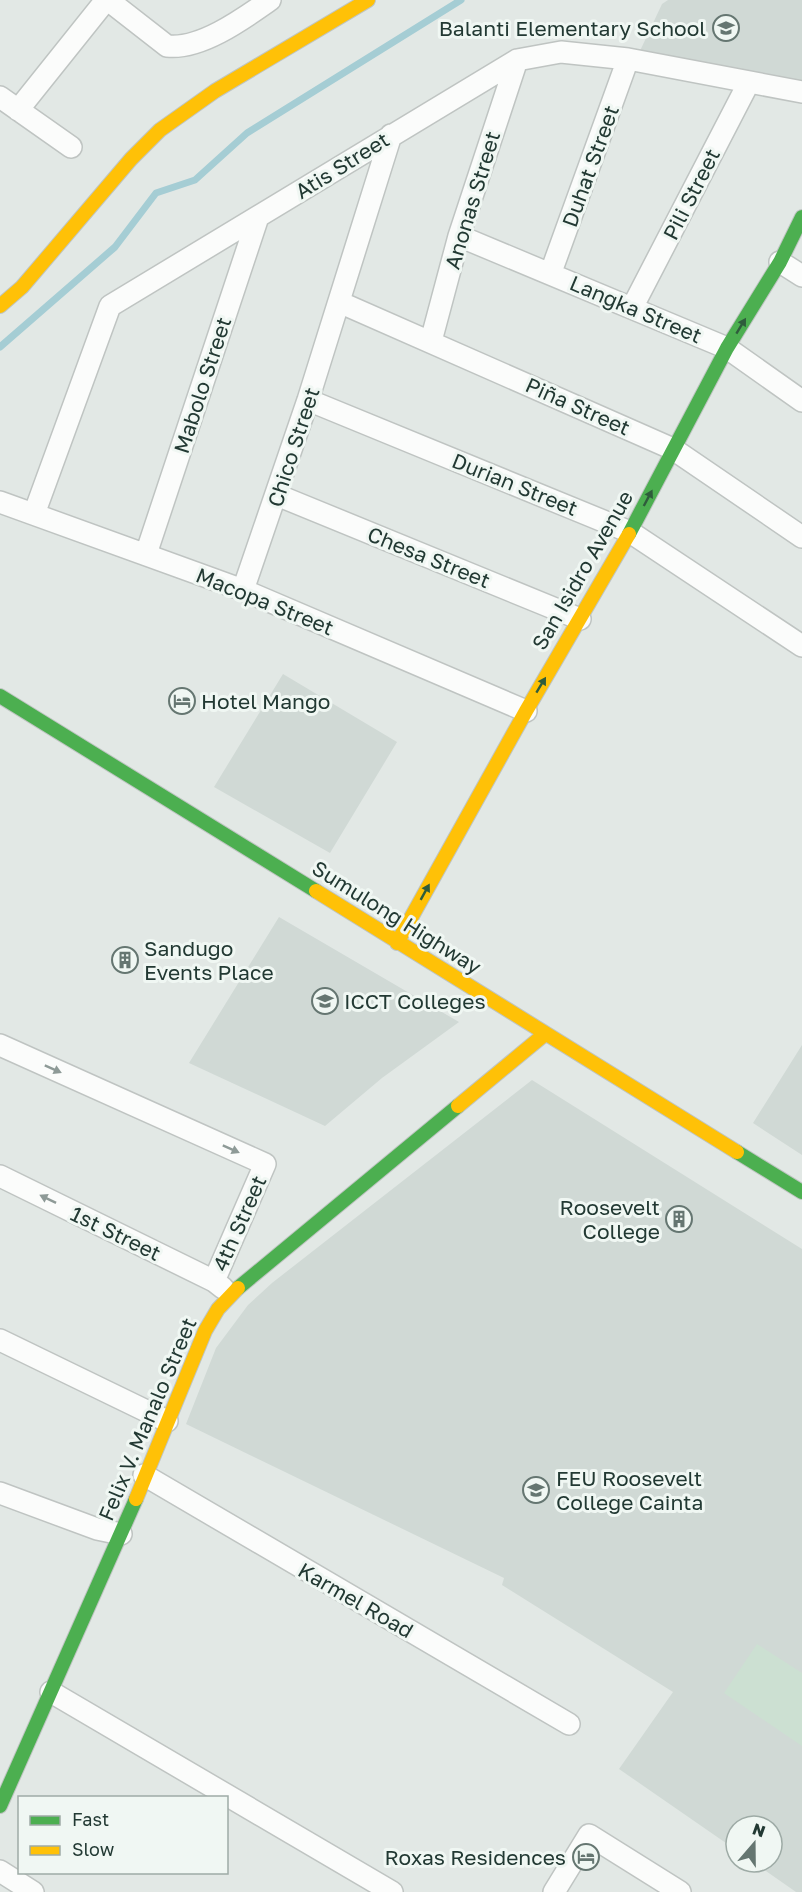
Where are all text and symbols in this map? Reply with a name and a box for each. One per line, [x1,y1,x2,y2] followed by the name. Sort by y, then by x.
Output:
[711,13,741,43] school or university icon: Balanti Elementary School
[439,15,706,41] place label: Balanti Elementary School
[556,102,624,230] street label: Duhat Street
[290,126,394,204] street label: Atis Street
[439,128,505,272] street label: Anonas Street
[657,144,725,244] street label: Pili Street
[566,270,706,348] street label: Langka Street
[168,313,236,457] street label: Mabolo Street
[735,318,746,334] one-way arrow
[522,371,634,441] street label: Piña Street
[261,384,325,510] street label: Chico Street
[448,447,582,521] street label: Durian Street
[526,486,638,654] street label: San Isidro Avenue
[643,489,653,506] one-way arrow
[364,521,494,593] street label: Chesa Street
[192,562,338,640] street label: Macopa Street
[536,676,546,693] one-way arrow
[167,686,197,716] hotel icon: Hotel Mango
[201,688,330,714] place label: Hotel Mango
[308,854,487,980] street label: Sumulong Highway
[420,883,430,900] one-way arrow
[144,935,274,985] place label: Sandugo Events Place
[110,945,140,975] building icon: Sandugo Events Place
[310,986,340,1016] school or university icon: ICCT Colleges
[344,988,486,1014] place label: ICCT Colleges
[45,1064,62,1073] one-way arrow
[222,1144,240,1154] one-way arrow
[206,1171,272,1275] street label: 4th Street
[560,1194,660,1244] place label: Roosevelt College
[40,1195,57,1204] one-way arrow
[67,1200,165,1266] street label: 1st Street
[664,1204,694,1234] building icon: Roosevelt College
[92,1314,202,1524] street label: Felix V. Manalo Street
[556,1465,703,1515] place label: FEU Roosevelt College Cainta
[521,1475,551,1505] school or university icon: FEU Roosevelt College Cainta
[294,1557,418,1643] street label: Karmel Road
[18,1796,228,1874] legend
[72,1808,109,1830] text: Fast
[724,1814,784,1874] north arrow
[750,1818,768,1841] text: N
[72,1838,115,1860] text: Slow
[571,1842,601,1872] hotel icon: Roxas Residences
[384,1844,566,1870] place label: Roxas Residences

